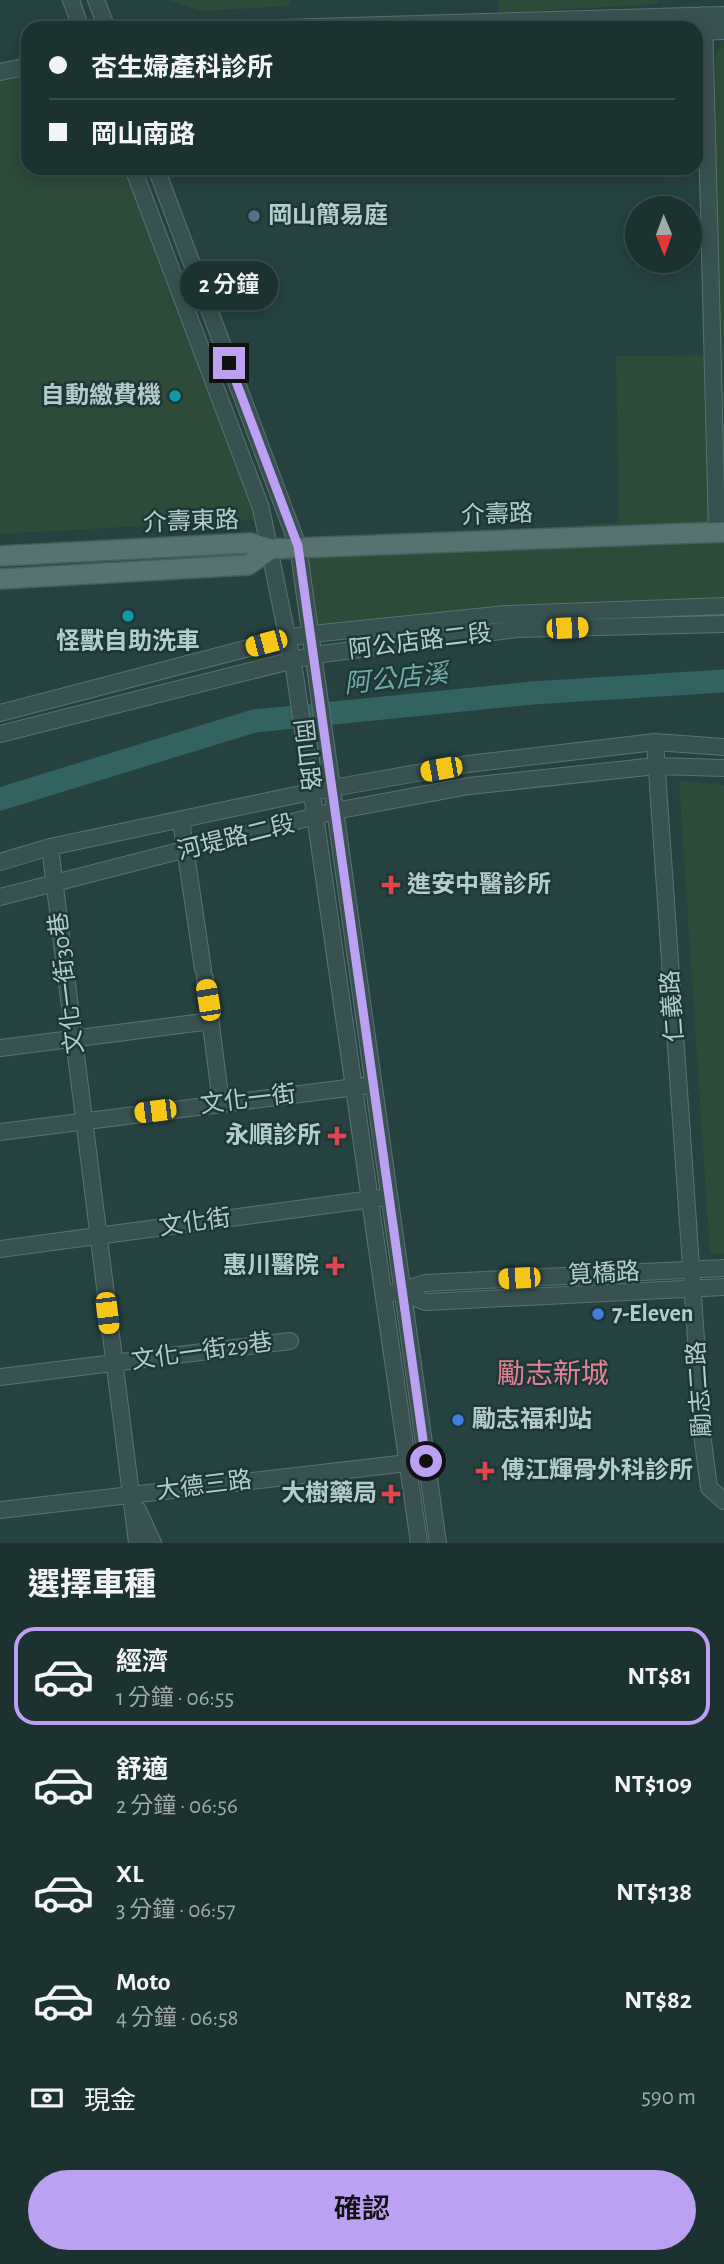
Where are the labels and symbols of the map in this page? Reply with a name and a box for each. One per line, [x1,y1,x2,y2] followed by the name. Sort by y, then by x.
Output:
[625,196,702,273] north arrow
[268,202,388,228] place label: 岡山簡易庭
[246,208,262,224] marker: 岡山簡易庭
[180,262,278,310] callout: 2 分鐘
[213,347,245,379] route end
[41,382,161,408] place label: 自動繳費機
[167,388,183,404] marker: 自動繳費機
[461,500,533,528] street label: 介壽路
[143,506,239,536] street label: 介壽東路
[120,608,136,624] marker: 怪獸自助洗車
[546,617,589,639] car
[347,619,493,663] street label: 阿公店路二段
[243,627,290,659] car
[56,628,200,654] place label: 怪獸自助洗車
[343,659,453,697] water label: 阿公店溪
[290,718,324,792] street label: 岡山路
[419,755,464,783] car
[174,810,297,864] street label: 河堤路二段
[407,871,551,897] place label: 進安中醫診所
[381,875,401,895] marker: 進安中醫診所
[44,911,88,1055] street label: 文化一街30巷
[657,969,687,1043] street label: 仁義路
[195,978,222,1022] car
[199,1080,297,1118] street label: 文化一街
[133,1098,178,1124] car
[225,1122,321,1148] place label: 永順診所
[327,1126,347,1146] marker: 永順診所
[157,1204,232,1240] street label: 文化街
[223,1252,319,1278] place label: 惠川醫院
[325,1256,345,1276] marker: 惠川醫院
[567,1258,641,1288] street label: 筧橋路
[498,1266,541,1290] car
[95,1291,120,1335] car
[612,1302,693,1326] place label: 7-Eleven
[590,1306,606,1322] marker: 7-Eleven
[130,1328,274,1374] street label: 文化一街29巷
[683,1340,715,1438] street label: 勵志二路
[497,1359,609,1389] district label: 勵志新城
[472,1406,592,1432] place label: 勵志福利站
[450,1412,466,1428] marker: 勵志福利站
[410,1445,442,1477] route start
[501,1457,693,1483] place label: 傅江輝骨外科診所
[475,1461,495,1481] marker: 傅江輝骨外科診所
[155,1466,253,1504] street label: 大德三路
[281,1480,377,1506] place label: 大樹藥局
[383,1486,399,1502] marker: 大樹藥局

